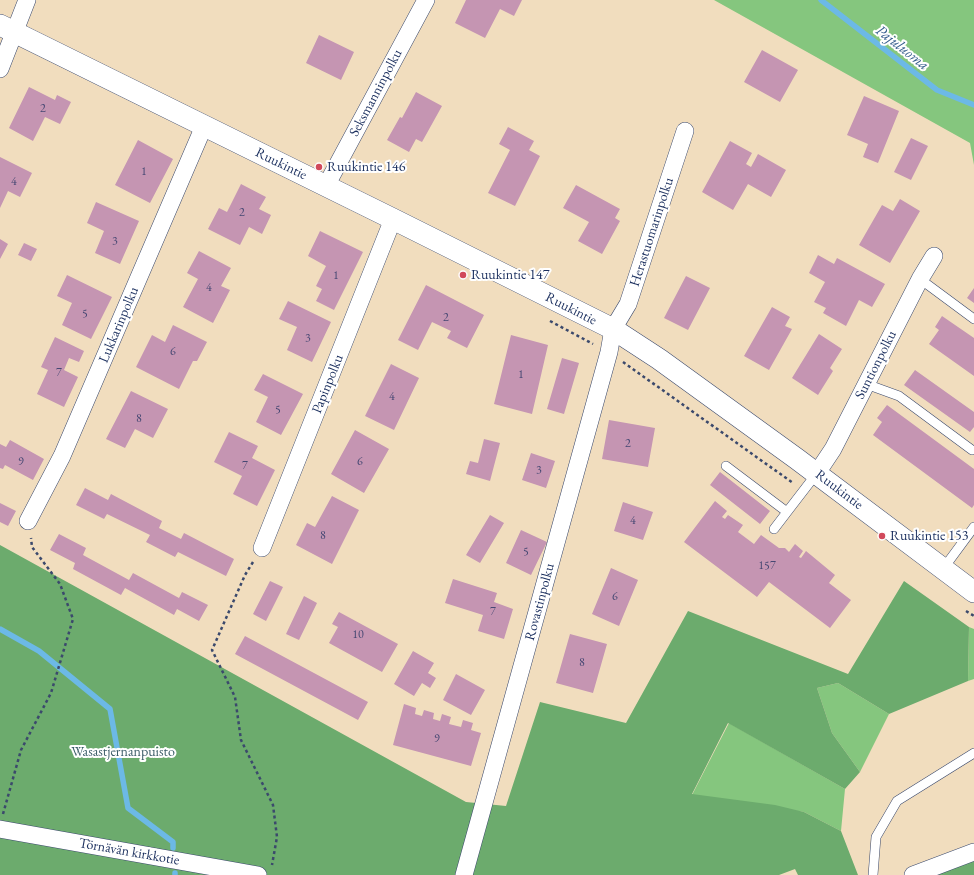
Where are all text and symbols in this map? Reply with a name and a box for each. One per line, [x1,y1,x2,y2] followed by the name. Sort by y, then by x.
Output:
[872,22,932,74] water label: Pajuluoma
[346,46,406,140] street label: Seksmanninpolku
[40,102,46,116] house number: 2
[252,144,310,184] street label: Ruukintie
[327,159,405,175] place label: Ruukintie 146
[314,162,324,172] marker: Ruukintie 146
[141,165,147,179] house number: 1
[11,175,17,189] house number: 4
[626,175,678,289] street label: Herastuomarinpolku
[239,206,245,220] house number: 2
[112,235,118,249] house number: 3
[471,267,549,283] place label: Ruukintie 147
[333,269,339,283] house number: 1
[458,270,468,280] marker: Ruukintie 147
[206,281,212,295] house number: 4
[95,284,143,366] street label: Lukkarinpolku
[543,289,599,329] street label: Ruukintie
[82,307,88,321] house number: 5
[443,311,449,325] house number: 2
[852,328,900,402] street label: Suntionpolku
[305,332,311,346] house number: 3
[170,345,176,359] house number: 6
[309,352,347,416] street label: Papinpolku
[56,366,62,380] house number: 7
[518,368,524,382] house number: 1
[389,390,395,404] house number: 4
[275,403,281,417] house number: 5
[136,412,142,426] house number: 8
[625,437,631,451] house number: 2
[18,455,24,469] house number: 9
[357,455,363,469] house number: 6
[242,459,248,473] house number: 7
[536,464,542,478] house number: 3
[812,467,866,513] street label: Ruukintie
[630,514,636,528] house number: 4
[890,528,968,544] place label: Ruukintie 153
[320,529,326,543] house number: 8
[877,531,887,541] marker: Ruukintie 153
[523,545,529,559] house number: 5
[758,559,776,573] house number: 157
[522,562,558,642] street label: Rovastinpolku
[612,590,618,604] house number: 6
[490,605,496,619] house number: 7
[352,628,364,642] house number: 10
[579,656,585,670] house number: 8
[434,732,440,746] house number: 9
[71,744,175,760] park label: Wasastjernanpuisto
[77,835,181,869] street label: Törnävän kirkkotie

